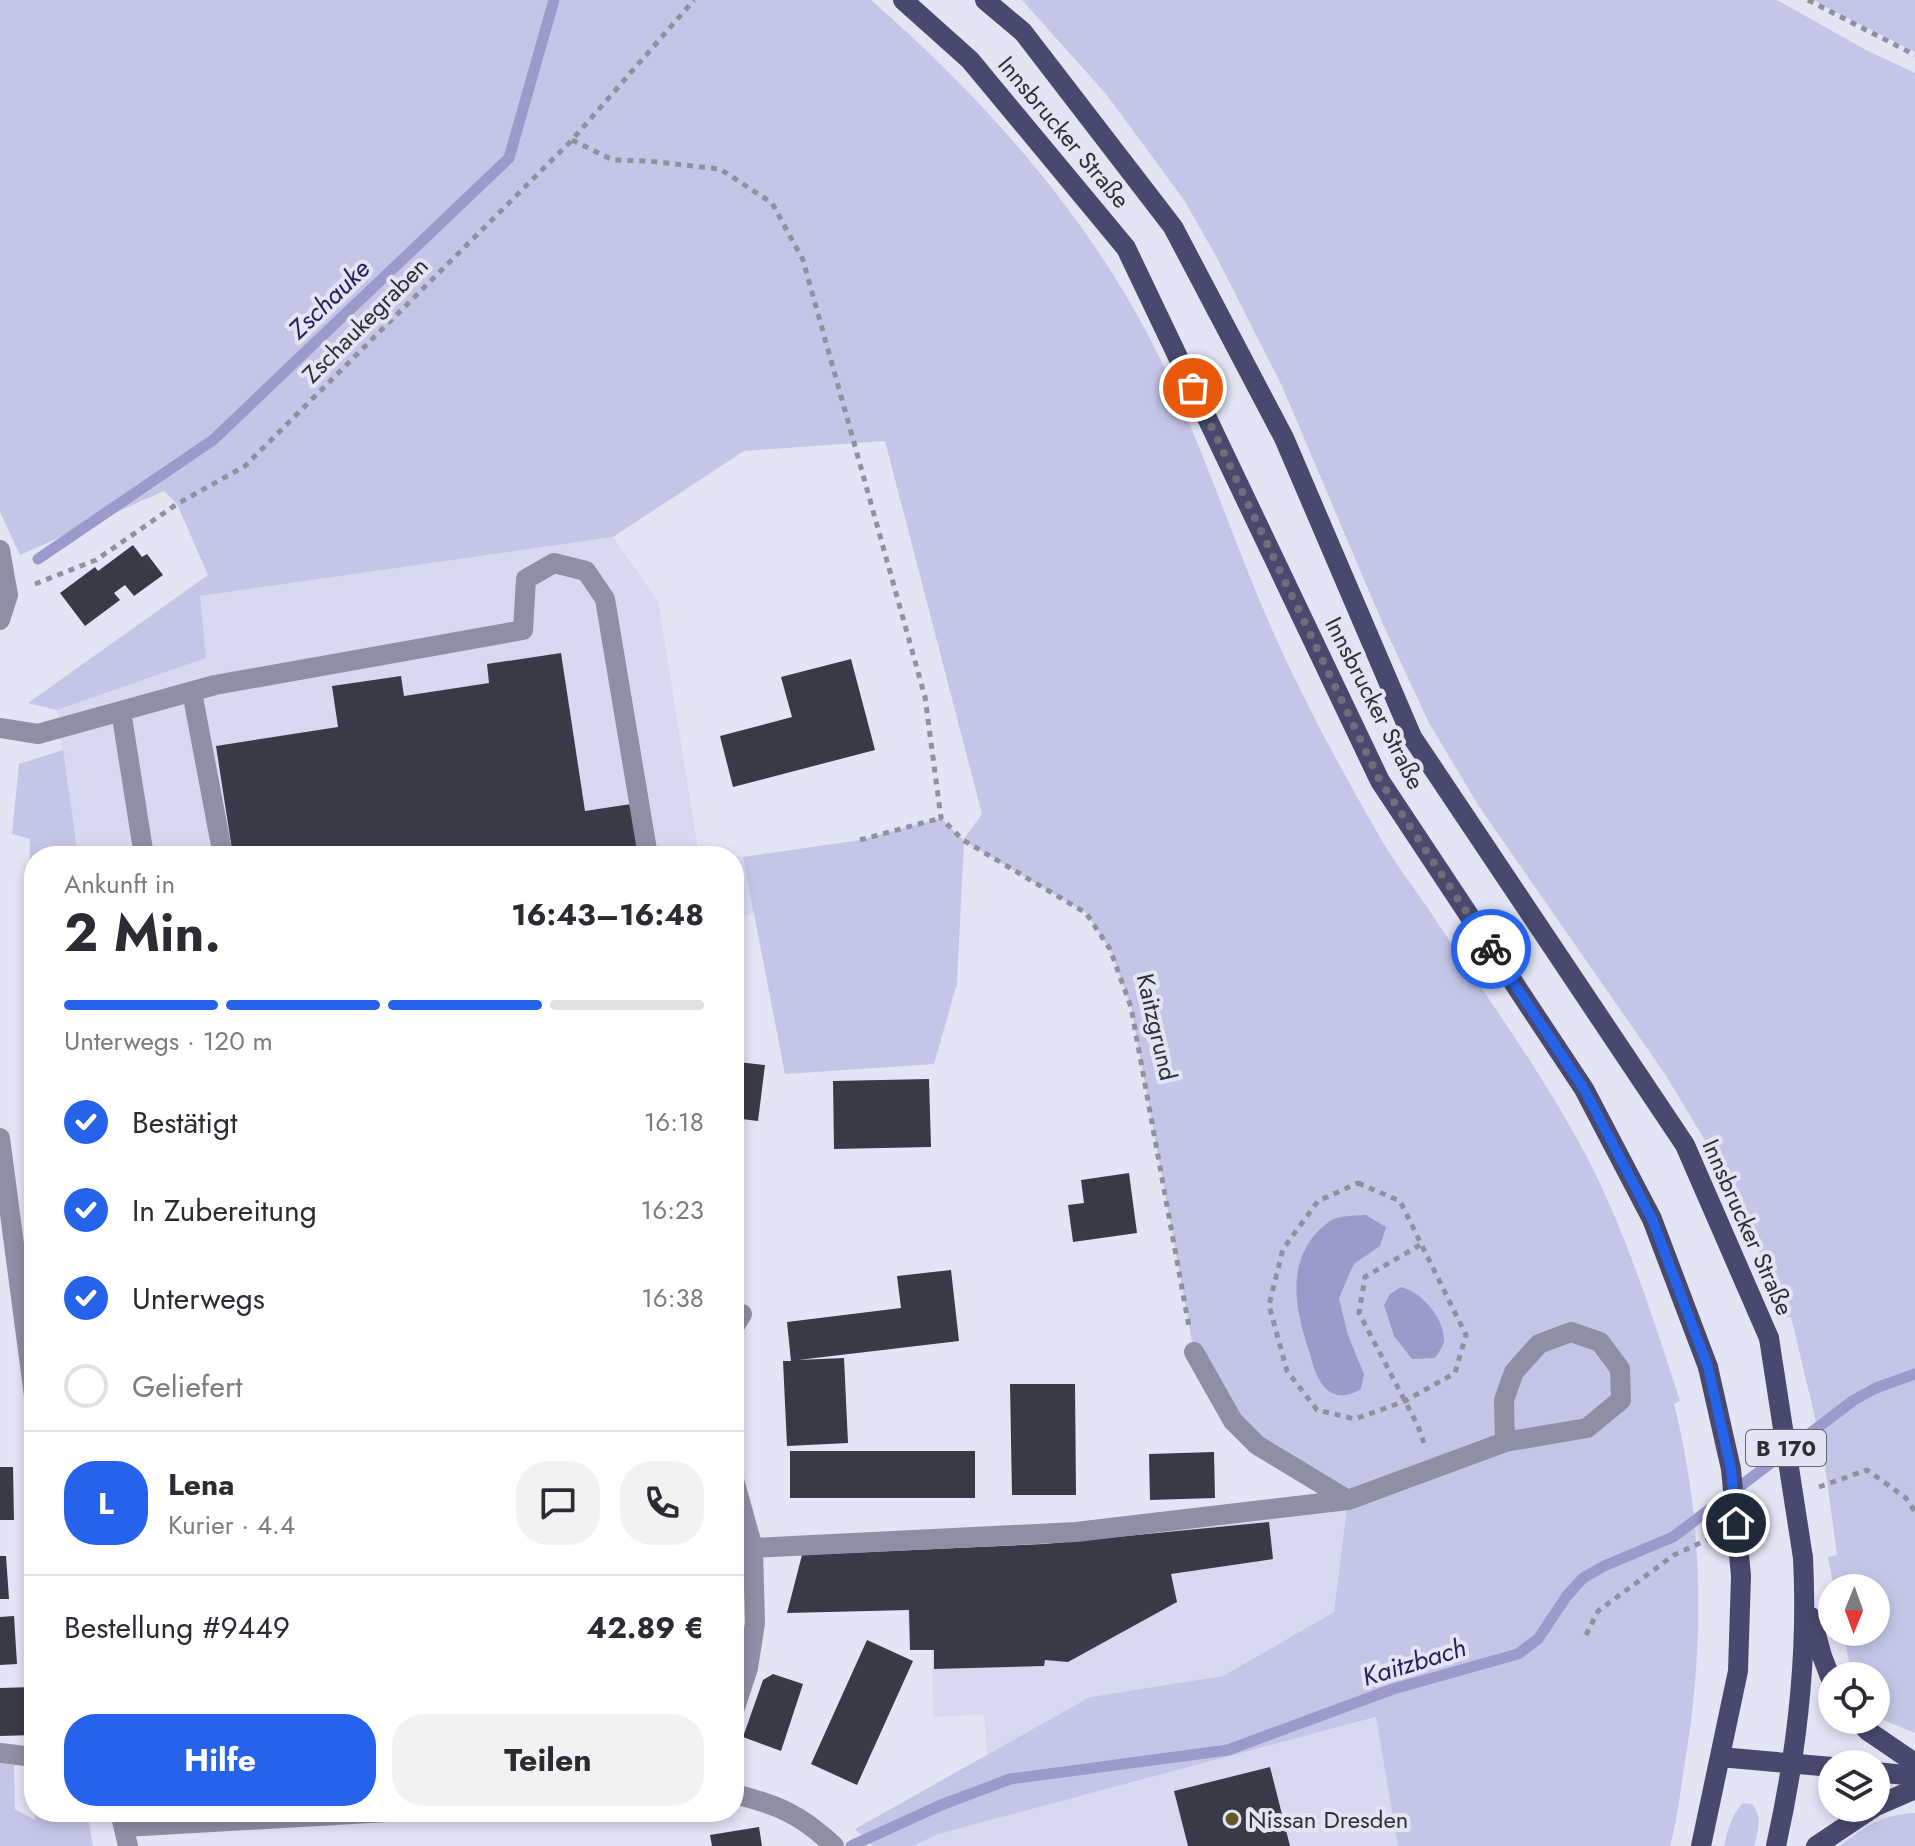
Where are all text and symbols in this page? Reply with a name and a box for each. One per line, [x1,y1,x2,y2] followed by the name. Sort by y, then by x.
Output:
[990,48,1138,216] street label: Innsbrucker Straße
[294,249,436,391] street label: Zschaukegraben
[279,250,378,348] water label: Zschauke
[1159,354,1227,422] pin
[1171,366,1215,410] icon: bag
[1316,611,1434,795] street label: Innsbrucker Straße
[64,865,175,903] text: Ankunft in
[511,893,704,936] text: 16:43–16:48
[64,895,221,971] text: 2 Min.
[1451,909,1531,989] courier
[1469,927,1513,971] icon: bike
[1128,970,1186,1084] street label: Kaitzgrund
[64,1022,273,1060] text: Unterwegs · 120 m
[64,1100,108,1144] icon: check
[132,1101,237,1144] text: Bestätigt
[644,1103,704,1141] text: 16:18
[1694,1133,1802,1321] street label: Innsbrucker Straße
[64,1188,108,1232] icon: check
[132,1189,317,1232] text: In Zubereitung
[641,1191,704,1229] text: 16:23
[64,1276,108,1320] icon: check
[132,1277,265,1320] text: Unterwegs
[641,1279,704,1317] text: 16:38
[132,1365,242,1408] text: Geliefert
[1746,1430,1826,1466] road number: B 170
[516,1461,600,1545] button: chat
[620,1461,704,1545] button: phone
[168,1463,234,1506] text: Lena
[98,1482,114,1525] text: L
[1702,1489,1770,1557] pin
[1714,1501,1758,1545] icon: home
[168,1506,295,1544] text: Kurier · 4.4
[1818,1574,1890,1646] north arrow
[1818,1574,1890,1822] map controls
[64,1606,290,1649] text: Bestellung #9449
[586,1606,704,1649] text: 42.89 €
[1357,1628,1471,1696] water label: Kaitzbach
[1818,1662,1890,1734] button: locate
[64,1714,376,1806] button: Hilfe
[392,1714,704,1806] button: Teilen
[1818,1750,1890,1822] button: layers
[1248,1802,1408,1837] place label: Nissan Dresden
[1223,1810,1241,1828] marker: Nissan Dresden

